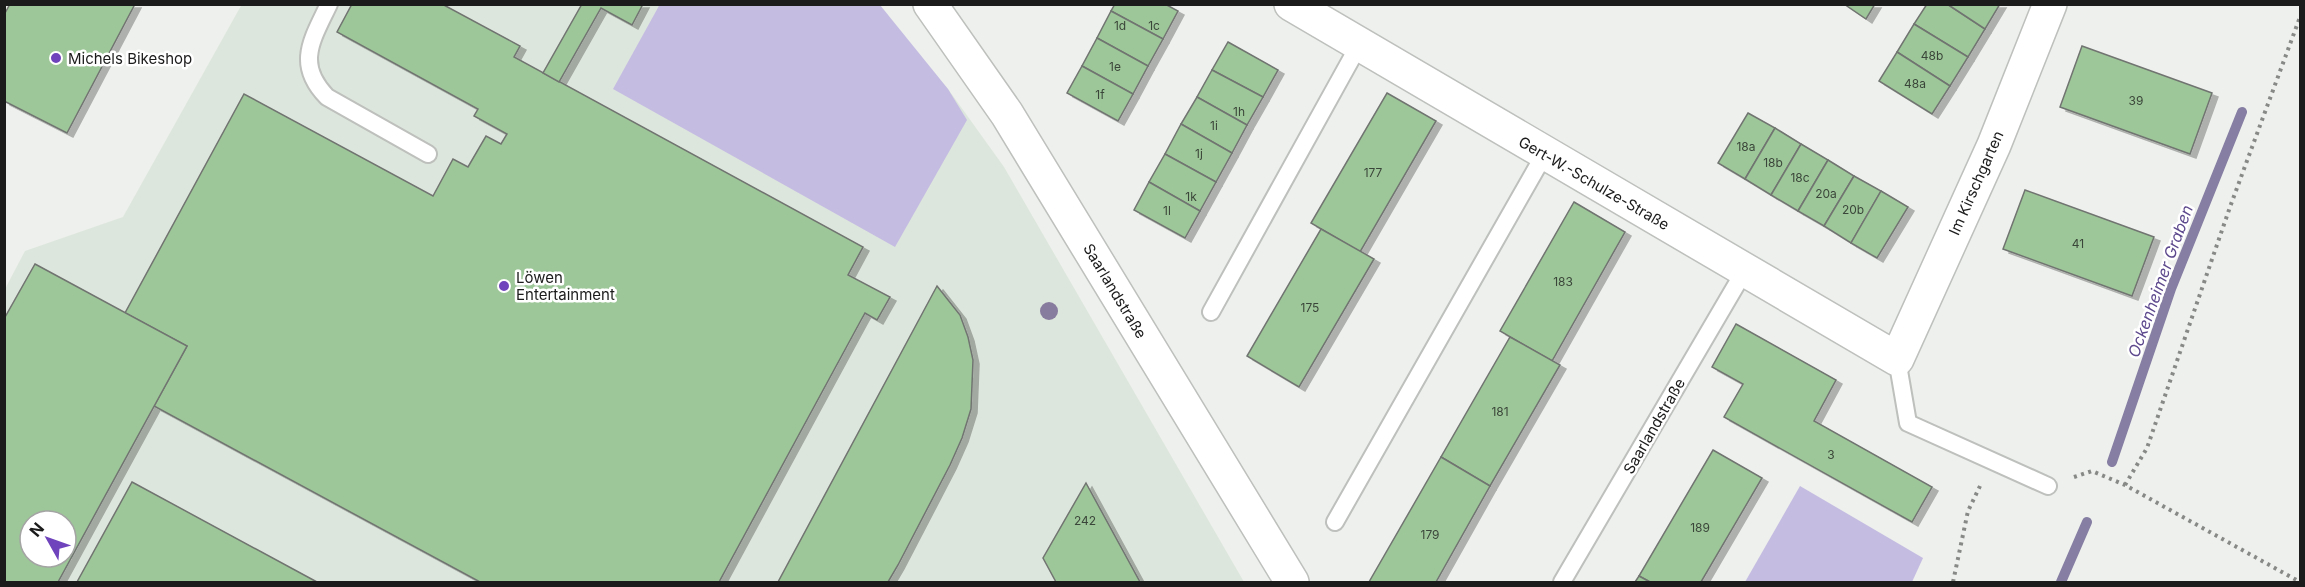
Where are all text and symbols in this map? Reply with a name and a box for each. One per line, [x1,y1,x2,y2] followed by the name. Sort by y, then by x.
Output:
[1114,18,1126,33] house number: 1d
[1148,18,1160,33] house number: 1c
[1921,48,1943,63] house number: 48b
[68,49,192,68] place label: Michels Bikeshop
[49,51,63,65] marker: Michels Bikeshop
[1109,59,1121,74] house number: 1e
[1904,76,1926,91] house number: 48a
[1095,87,1105,102] house number: 1f
[2129,93,2143,108] house number: 39
[1233,104,1245,119] house number: 1h
[1210,118,1218,133] house number: 1i
[1944,128,2008,238] street label: Im Kirschgarten
[1515,132,1673,234] street label: Gert-W.-Schulze-Straße
[1736,139,1756,154] house number: 18a
[1195,146,1203,161] house number: 1j
[1763,155,1783,170] house number: 18b
[1364,165,1383,180] house number: 177
[1790,170,1810,185] house number: 18c
[1815,186,1837,201] house number: 20a
[1185,189,1197,204] house number: 1k
[1842,202,1864,217] house number: 20b
[2123,202,2197,360] water label: Ockenheimer Graben
[1163,203,1171,218] house number: 1l
[2072,236,2084,251] house number: 41
[1079,240,1151,342] street label: Saarlandstraße
[516,268,615,304] place label: Löwen Entertainment
[1553,274,1573,289] house number: 183
[497,279,511,293] marker: Löwen Entertainment
[1301,300,1319,315] house number: 175
[1619,375,1689,477] street label: Saarlandstraße
[1491,404,1509,419] house number: 181
[1827,447,1835,462] house number: 3
[18,509,78,569] north arrow
[1074,513,1096,528] house number: 242
[25,518,48,540] text: N
[1690,520,1710,535] house number: 189
[1421,527,1440,542] house number: 179

